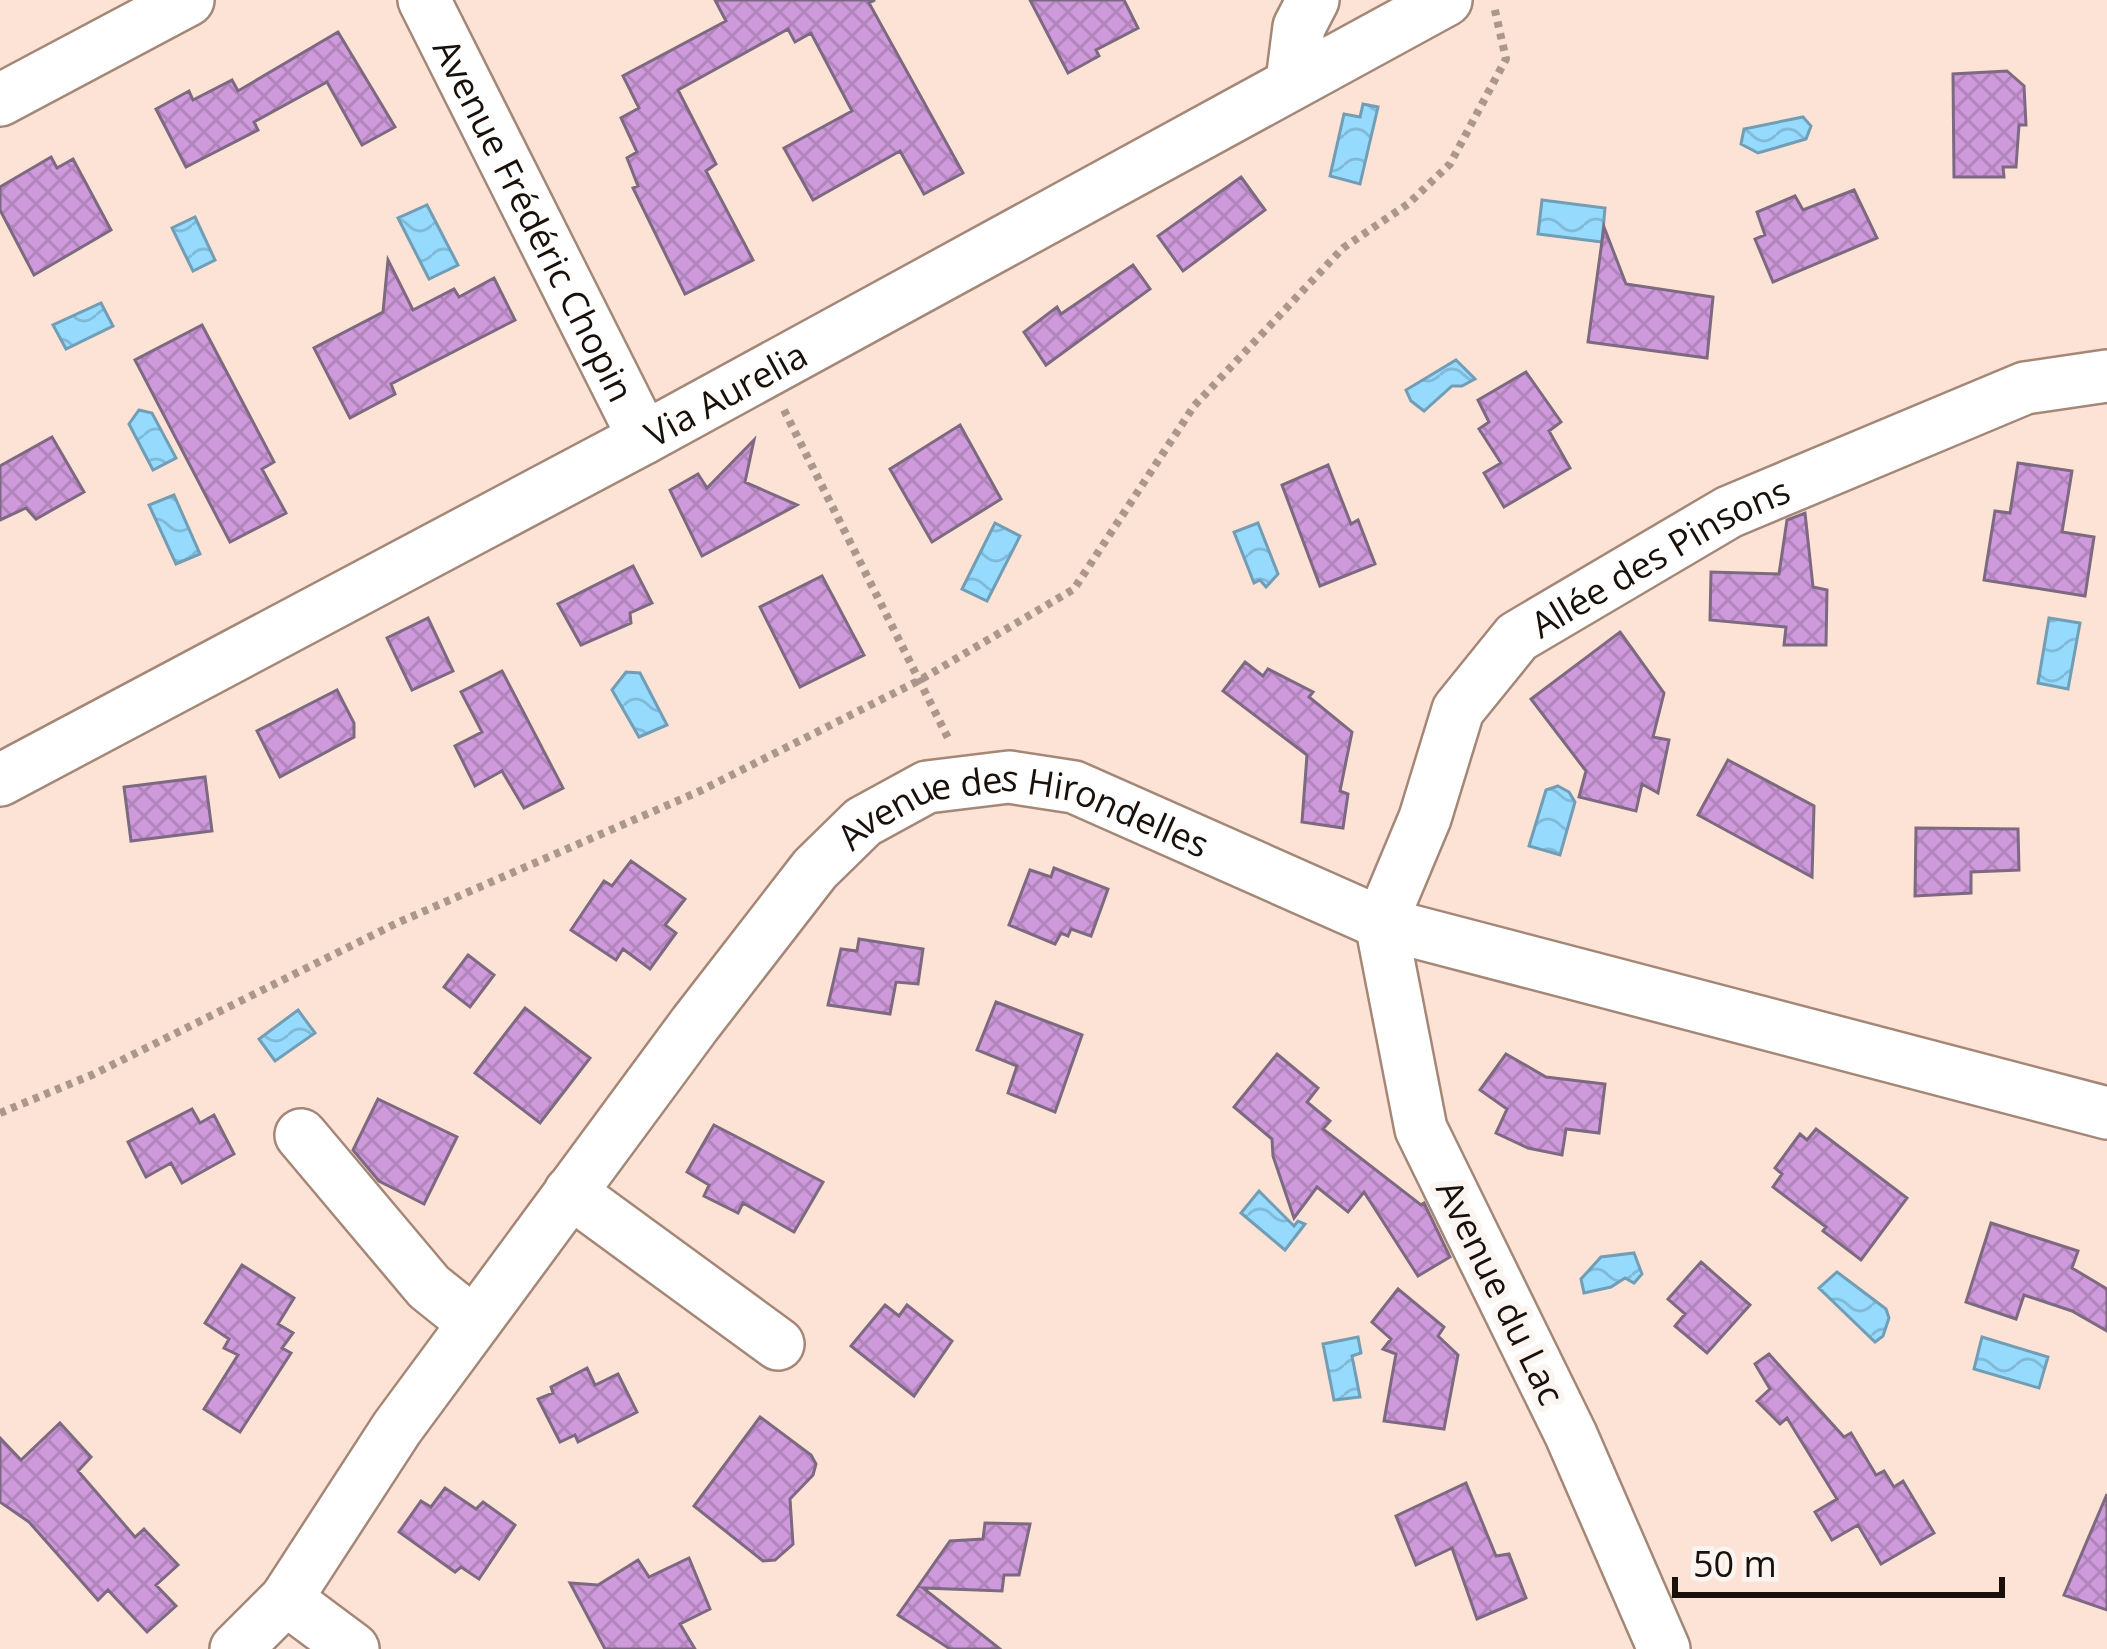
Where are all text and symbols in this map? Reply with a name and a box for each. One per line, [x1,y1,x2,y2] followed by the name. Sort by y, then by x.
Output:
[423,30,646,410] street label: Avenue Frédéric Chopin
[636,329,815,458] street label: Via Aurelia
[1521,465,1797,648] street label: Allée des Pinsons
[826,752,1217,868] text: Avenue des Hirondelles
[829,830,1225,874] street label: Avenue des Hirondelles
[1425,1172,1577,1412] street label: Avenue du Lac
[1675,1523,2002,1597] scale bar
[1693,1539,1777,1588] text: 50 m

